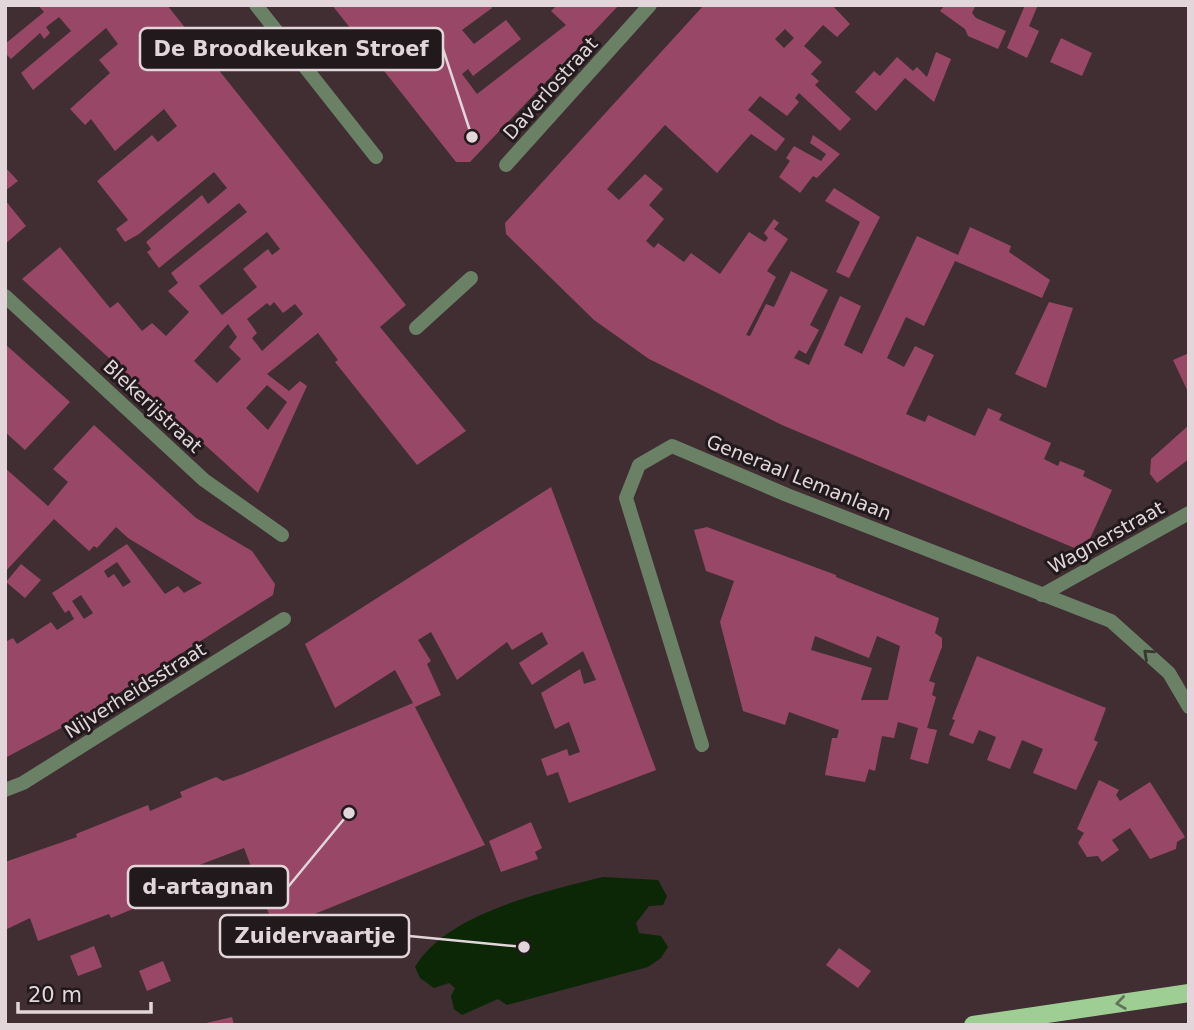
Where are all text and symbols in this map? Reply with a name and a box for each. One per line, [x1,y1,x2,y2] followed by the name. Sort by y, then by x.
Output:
[140,28,443,70] callout: De Broodkeuken Stroef
[498,32,602,144] street label: Daverlostraat
[153,37,429,61] text: De Broodkeuken Stroef
[99,355,207,457] street label: Blekerijstraat
[703,430,895,524] street label: Generaal Lemanlaan
[1044,496,1168,578] street label: Wagnerstraat
[60,638,210,742] street label: Nijverheidsstraat
[1143,650,1156,662] one-way arrow
[128,866,288,908] callout: d-artagnan
[142,875,274,899] text: d-artagnan
[220,915,409,957] callout: Zuidervaartje
[235,924,395,948] text: Zuidervaartje
[18,970,150,1014] scale bar
[28,983,82,1007] text: 20 m
[1115,995,1127,1010] one-way arrow

